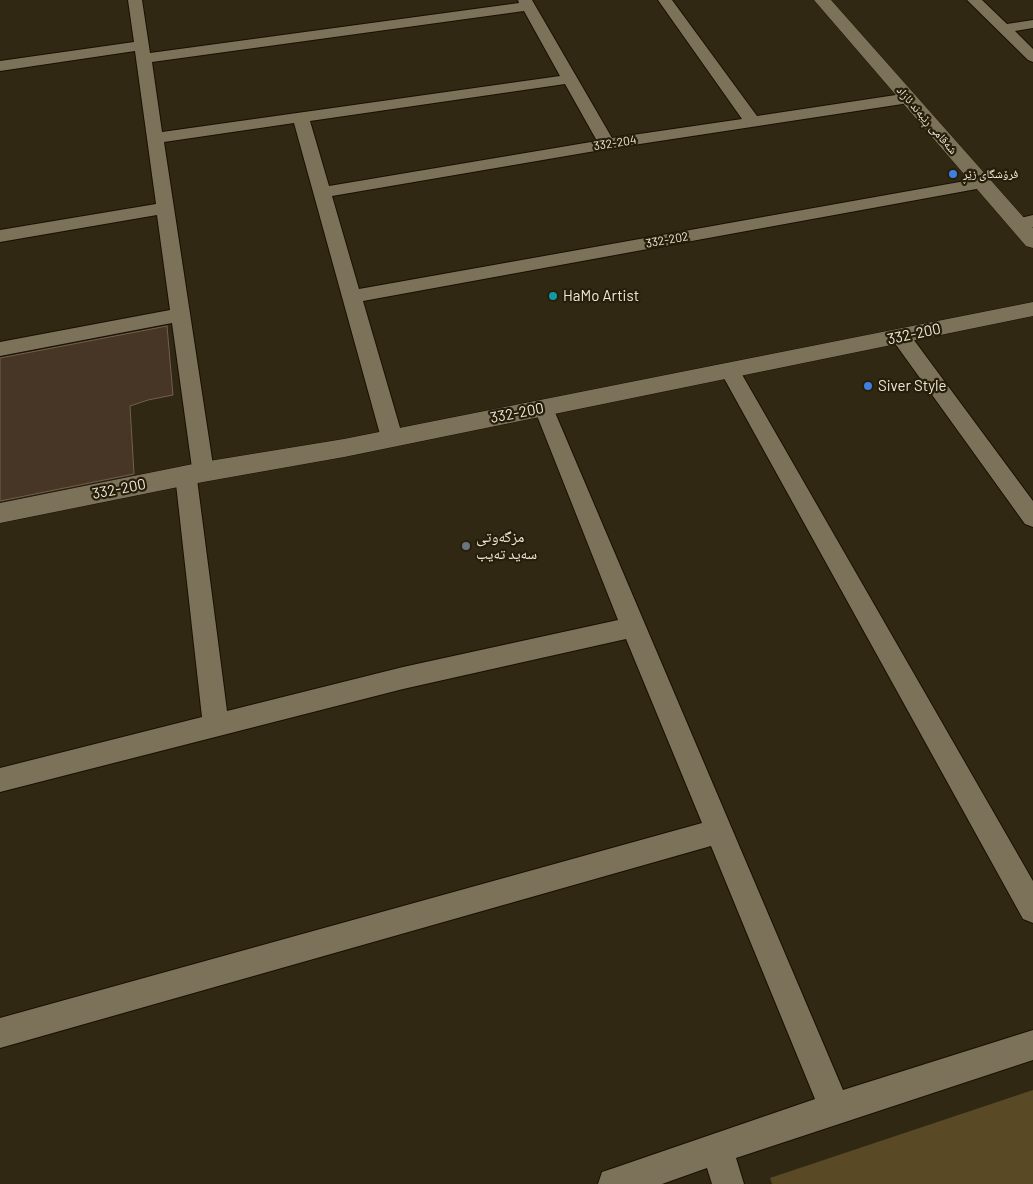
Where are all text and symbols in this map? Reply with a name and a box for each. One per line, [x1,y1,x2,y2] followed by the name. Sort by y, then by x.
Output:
[894,83,960,157] street label: شەقامی ڕێبەند ئازاد
[592,132,638,154] street label: 332-204
[963,167,1018,181] place label: فرۆشگای زێڕ
[947,168,959,180] marker: فرۆشگای زێڕ
[644,229,690,251] street label: 332-202
[563,287,639,305] place label: HaMo Artist
[547,290,559,302] marker: HaMo Artist
[886,320,942,348] street label: 332-200
[878,377,947,395] place label: Siver Style
[862,380,874,392] marker: Siver Style
[489,399,545,427] street label: 332-200
[91,475,147,503] street label: 332-200
[476,528,537,563] place label: مزگەوتی سەید تەیب
[460,540,472,552] marker: مزگەوتی سەید تەیب

